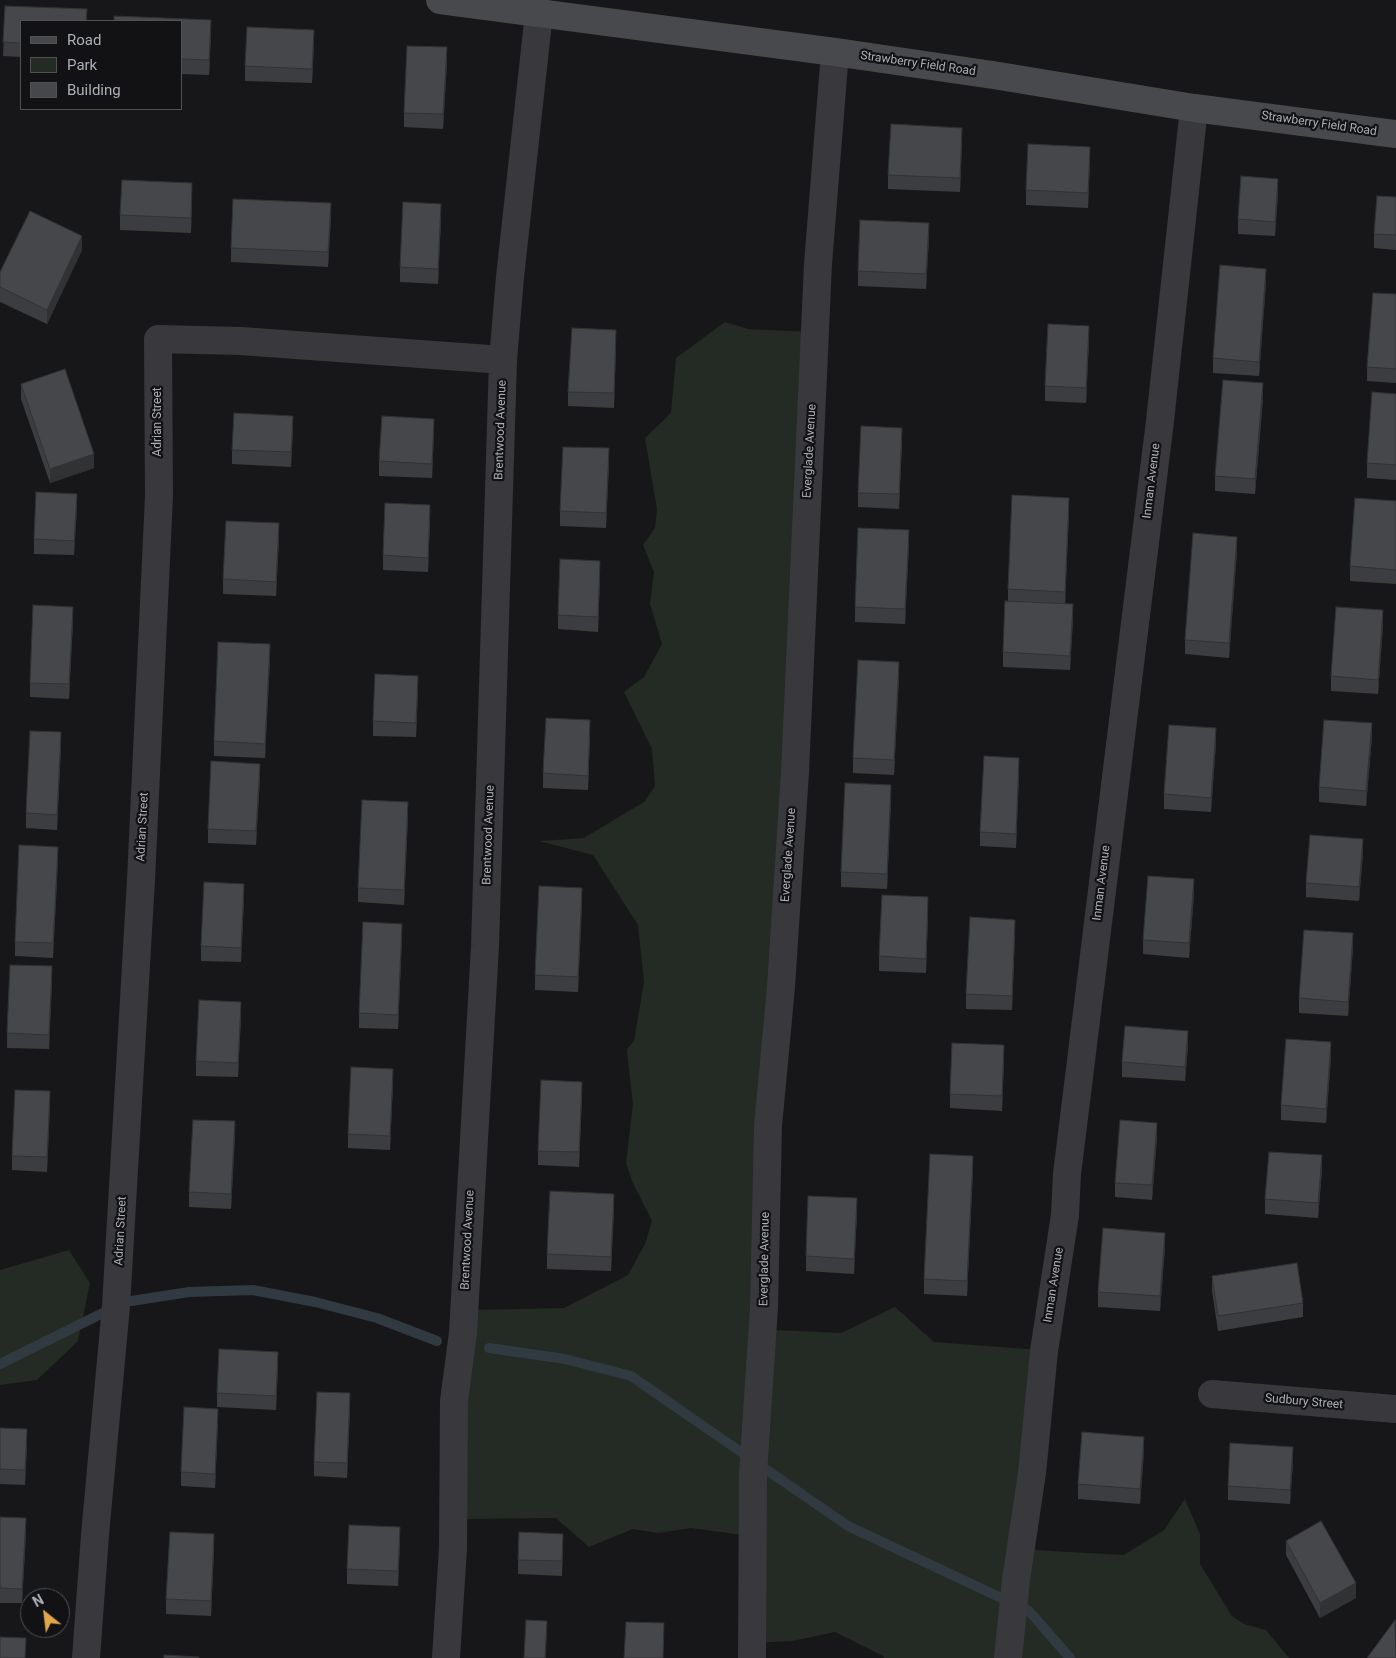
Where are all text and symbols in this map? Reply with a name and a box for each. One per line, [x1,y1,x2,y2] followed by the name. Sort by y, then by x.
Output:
[20,20,182,110] legend
[67,31,101,49] text: Road
[859,49,977,79] street label: Strawberry Field Road
[67,56,97,74] text: Park
[67,81,121,99] text: Building
[1260,109,1378,139] street label: Strawberry Field Road
[492,380,510,480] street label: Brentwood Avenue
[151,387,165,457] street label: Adrian Street
[800,404,820,498] street label: Everglade Avenue
[1140,443,1164,519] street label: Inman Avenue
[480,785,498,885] street label: Brentwood Avenue
[134,792,152,862] street label: Adrian Street
[779,807,799,903] street label: Everglade Avenue
[1090,845,1114,921] street label: Inman Avenue
[458,1190,478,1290] street label: Brentwood Avenue
[112,1196,130,1266] street label: Adrian Street
[757,1212,773,1306] street label: Everglade Avenue
[1041,1246,1067,1324] street label: Inman Avenue
[1264,1391,1344,1413] street label: Sudbury Street
[20,1588,70,1638] north arrow
[30,1591,46,1610] text: N

